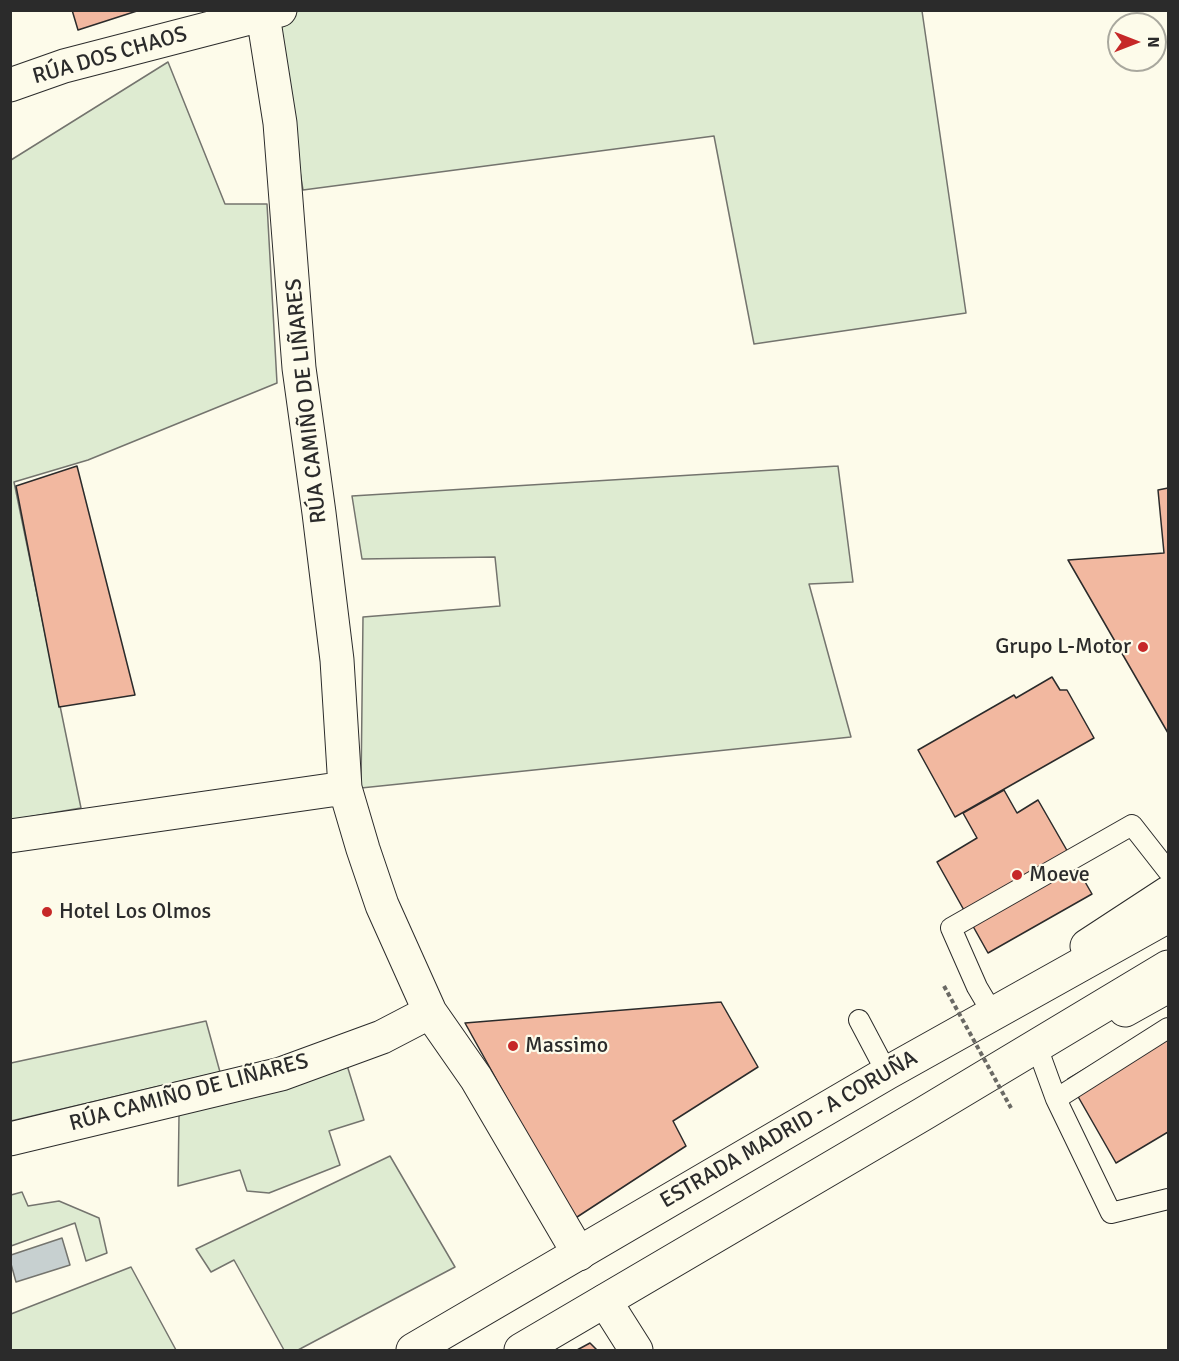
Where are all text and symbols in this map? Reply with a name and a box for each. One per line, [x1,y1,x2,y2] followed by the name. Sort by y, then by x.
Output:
[1107,12,1167,72] north arrow
[30,21,190,91] street label: RÚA DOS CHAOS
[1143,36,1163,48] text: N
[281,277,333,525] street label: RÚA CAMIÑO DE LIÑARES
[995,634,1131,660] place label: Grupo L-Motor
[1136,640,1150,654] marker: Grupo L-Motor
[1029,862,1090,888] place label: Moeve
[1010,868,1024,882] marker: Moeve
[59,899,211,925] place label: Hotel Los Olmos
[40,905,54,919] marker: Hotel Los Olmos
[525,1033,608,1059] place label: Massimo
[506,1039,520,1053] marker: Massimo
[656,1045,922,1215] street label: ESTRADA MADRID - A CORUÑA
[67,1048,311,1138] street label: RÚA CAMIÑO DE LIÑARES

